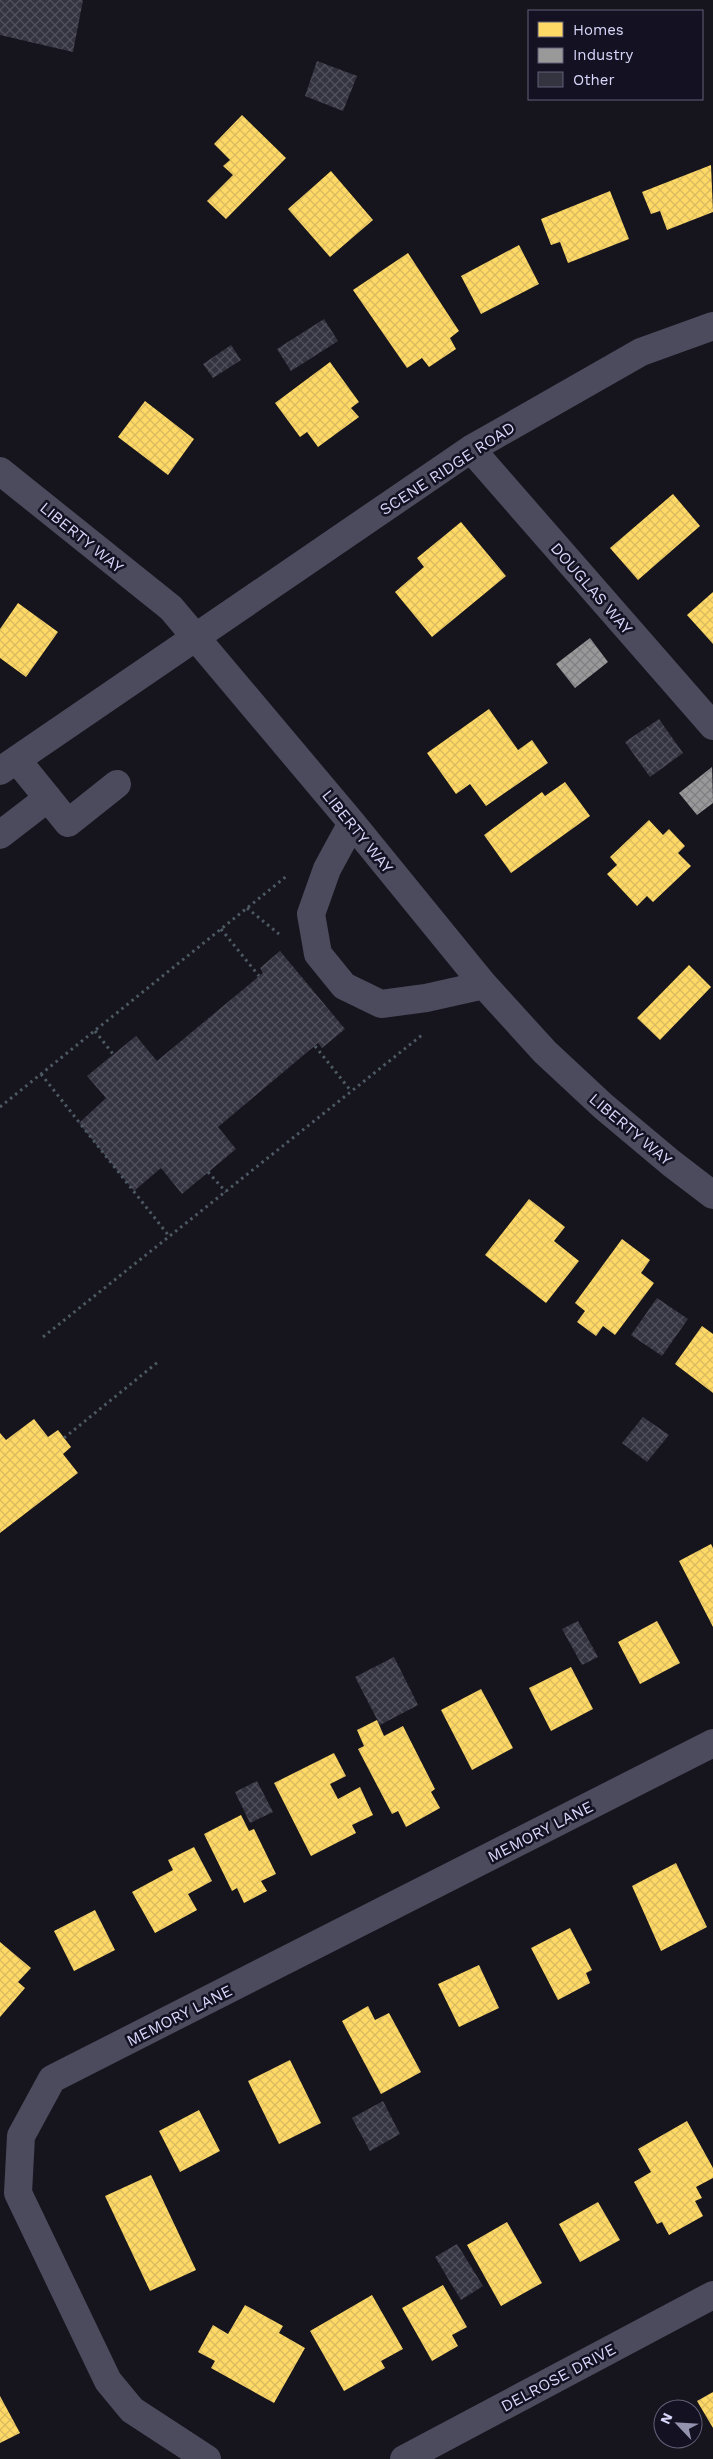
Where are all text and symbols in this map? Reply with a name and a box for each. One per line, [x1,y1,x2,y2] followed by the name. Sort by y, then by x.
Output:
[528,10,703,100] legend
[573,21,624,39] text: Homes
[573,46,634,64] text: Industry
[573,71,615,89] text: Other
[376,418,518,519] street label: SCENE RIDGE ROAD
[36,498,127,577] street label: LIBERTY WAY
[547,539,637,638] street label: DOUGLAS WAY
[318,786,397,877] street label: LIBERTY WAY
[586,1089,676,1169] street label: LIBERTY WAY
[484,1797,596,1866] street label: MEMORY LANE
[123,1981,235,2050] street label: MEMORY LANE
[498,2339,619,2416] street label: DELROSE DRIVE
[653,2399,703,2449] north arrow
[657,2410,676,2427] text: N

